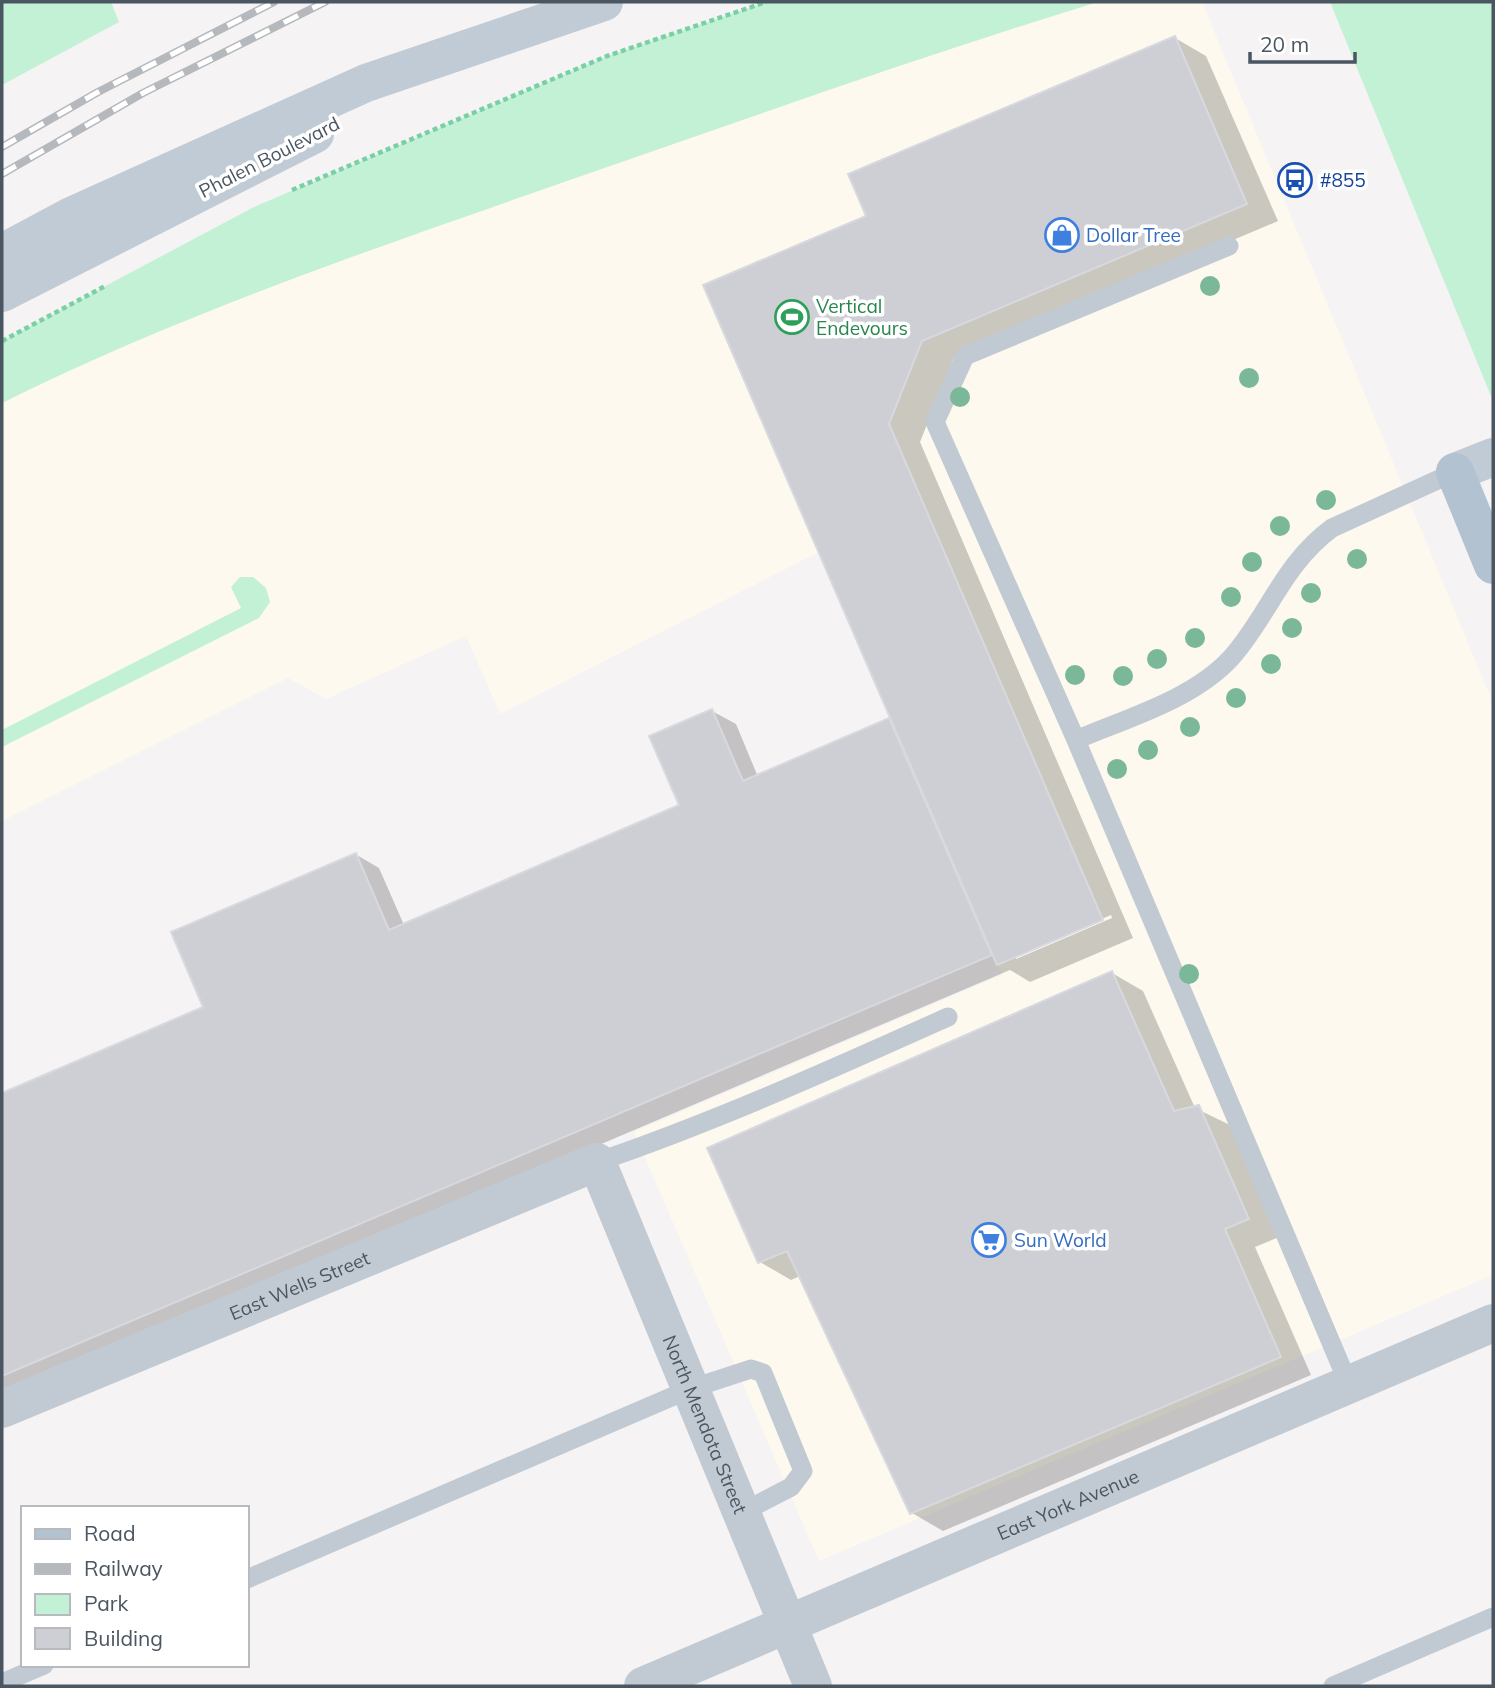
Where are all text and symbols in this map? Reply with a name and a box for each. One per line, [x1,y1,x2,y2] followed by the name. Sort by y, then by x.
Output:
[1250,21,1355,65] scale bar
[1260,31,1309,57] text: 20 m
[195,111,343,203] street label: Phalen Boulevard
[1276,161,1314,199] bus stop icon: #855
[1320,168,1366,192] place label: #855
[1043,216,1081,254] shop icon: Dollar Tree
[1086,223,1181,247] place label: Dollar Tree
[816,294,908,340] place label: Vertical Endevours
[773,298,811,336] sports icon: Vertical Endevours
[970,1221,1008,1259] supermarket icon: Sun World
[1014,1228,1107,1252] place label: Sun World
[226,1246,374,1325] street label: East Wells Street
[658,1332,753,1517] street label: North Mendota Street
[993,1464,1143,1545] street label: East York Avenue
[21,1506,248,1667] legend
[84,1520,135,1546] text: Road
[84,1555,163,1581] text: Railway
[84,1590,128,1616] text: Park
[84,1625,163,1651] text: Building

